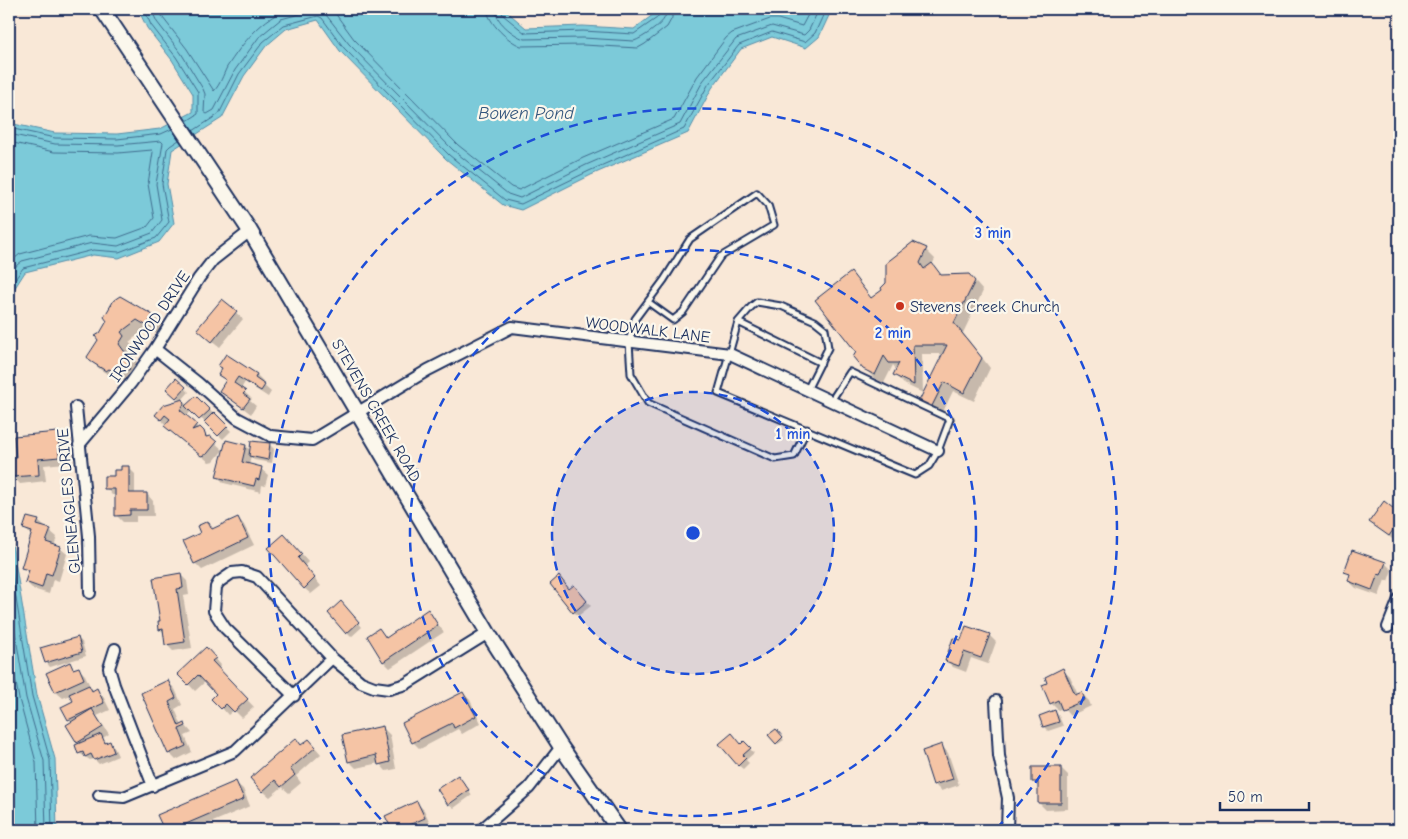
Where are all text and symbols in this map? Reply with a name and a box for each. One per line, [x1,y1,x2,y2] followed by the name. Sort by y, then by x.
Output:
[478,103,574,124] water label: Bowen Pond
[975,224,1011,242] text: 3 min
[106,267,194,385] street label: IRONWOOD DRIVE
[910,298,1060,316] place label: Stevens Creek Church
[894,300,906,312] marker: Stevens Creek Church
[584,313,712,347] street label: WOODWALK LANE
[875,324,911,342] text: 2 min
[328,336,424,485] street label: STEVENS CREEK ROAD
[776,425,810,443] text: 1 min
[54,427,84,574] street label: GLENEAGLES DRIVE
[684,524,702,542] centre of rings
[1220,779,1309,811] scale bar
[1228,788,1263,806] text: 50 m

